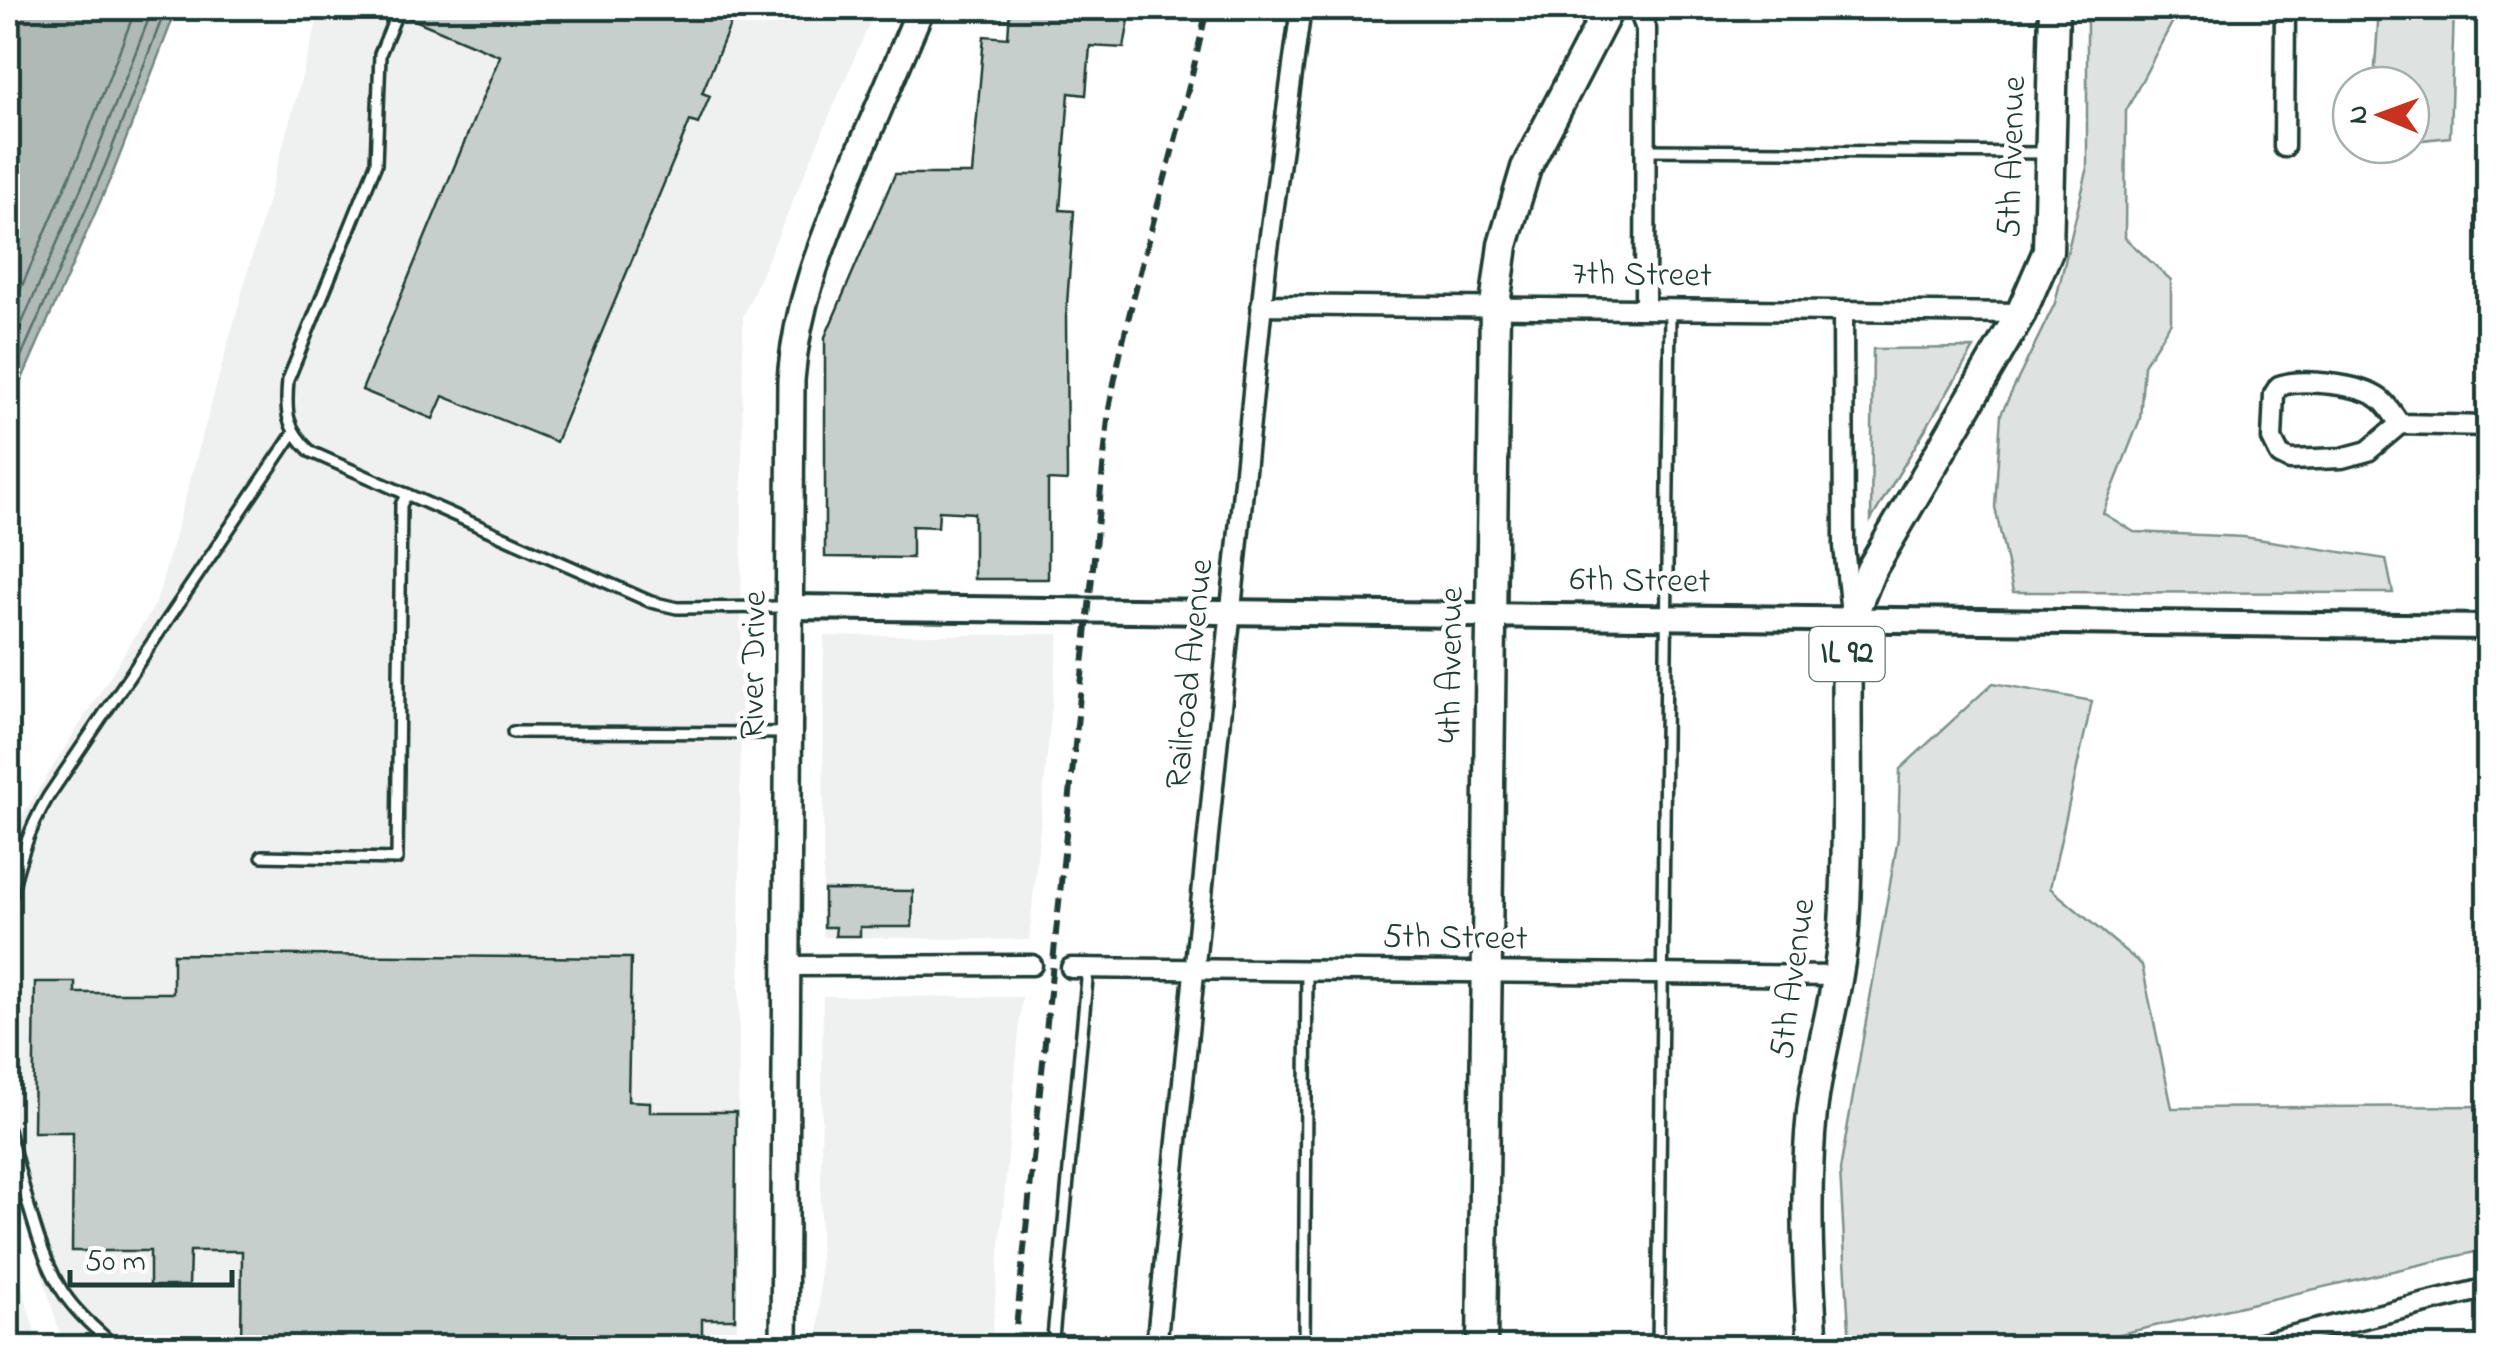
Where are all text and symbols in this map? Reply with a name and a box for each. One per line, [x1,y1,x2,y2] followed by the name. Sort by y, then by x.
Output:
[2331,65,2431,165] north arrow
[1985,75,2041,239] street label: 5th Avenue
[2339,105,2380,124] text: N
[1572,249,1713,303] street label: 7th Street
[1569,555,1711,609] street label: 6th Street
[1154,556,1228,792] street label: Railroad Avenue
[1425,586,1479,744] street label: 4th Avenue
[728,590,782,740] street label: River Drive
[1810,627,1884,681] road number: IL 92
[1757,895,1831,1063] street label: 5th Avenue
[1382,912,1528,966] street label: 5th Street
[70,1225,232,1287] scale bar
[85,1241,146,1285] text: 50 m

